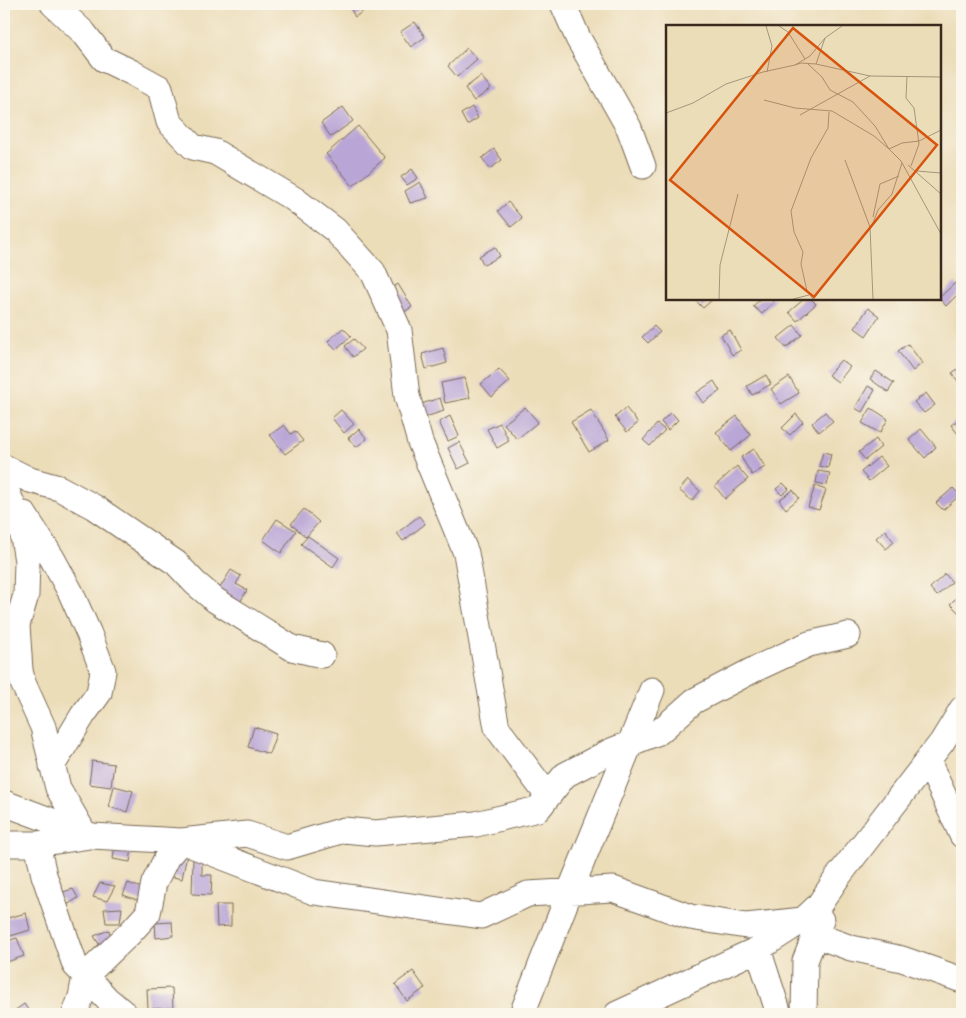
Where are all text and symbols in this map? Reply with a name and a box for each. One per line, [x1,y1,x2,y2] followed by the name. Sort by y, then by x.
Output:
[666,25,941,300] inset map

